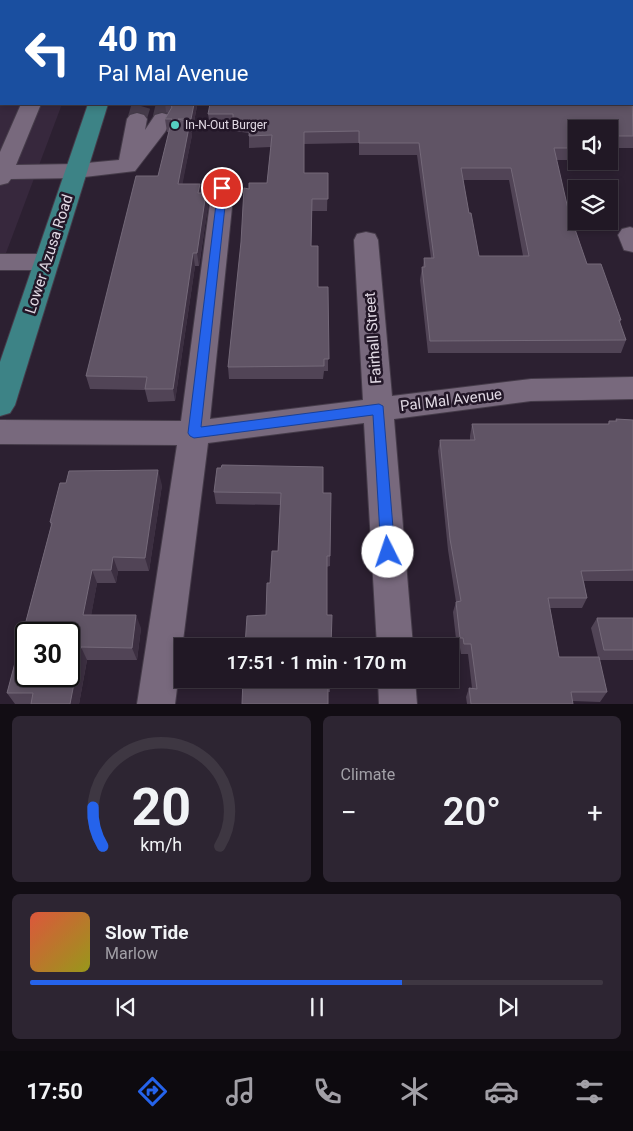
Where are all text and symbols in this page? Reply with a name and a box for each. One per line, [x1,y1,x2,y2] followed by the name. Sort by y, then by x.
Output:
[98,19,177,60] text: 40 m
[15,20,80,85] icon: left
[98,61,248,86] text: Pal Mal Avenue
[185,118,267,132] place label: In-N-Out Burger
[169,119,181,131] marker: In-N-Out Burger
[568,120,618,230] map controls
[568,120,618,170] button: sound
[201,167,243,209] pin
[208,174,236,202] icon: arrive
[568,180,618,230] button: layers
[21,192,77,316] street label: Lower Azusa Road
[361,291,385,384] street label: Fairhall Street
[399,385,503,415] street label: Pal Mal Avenue
[361,525,413,577] position arrow
[15,622,80,687] speed limit sign: 30
[226,651,407,674] text: 17:51 · 1 min · 170 m
[341,765,395,784] text: Climate
[131,777,191,838] text: 20
[443,790,501,834] text: 20°
[341,796,357,829] text: −
[587,796,603,829] text: +
[140,834,182,855] text: km/h
[105,921,188,944] text: Slow Tide
[105,944,158,963] text: Marlow
[112,993,140,1021] icon: previous
[303,993,331,1021] icon: pause
[494,993,522,1021] icon: next
[135,1074,170,1109] icon: directions
[223,1074,258,1109] icon: music
[310,1074,345,1109] icon: phone
[397,1074,432,1109] icon: climate
[484,1074,519,1109] icon: car
[572,1074,607,1109] icon: filters
[26,1079,83,1104] text: 17:50

